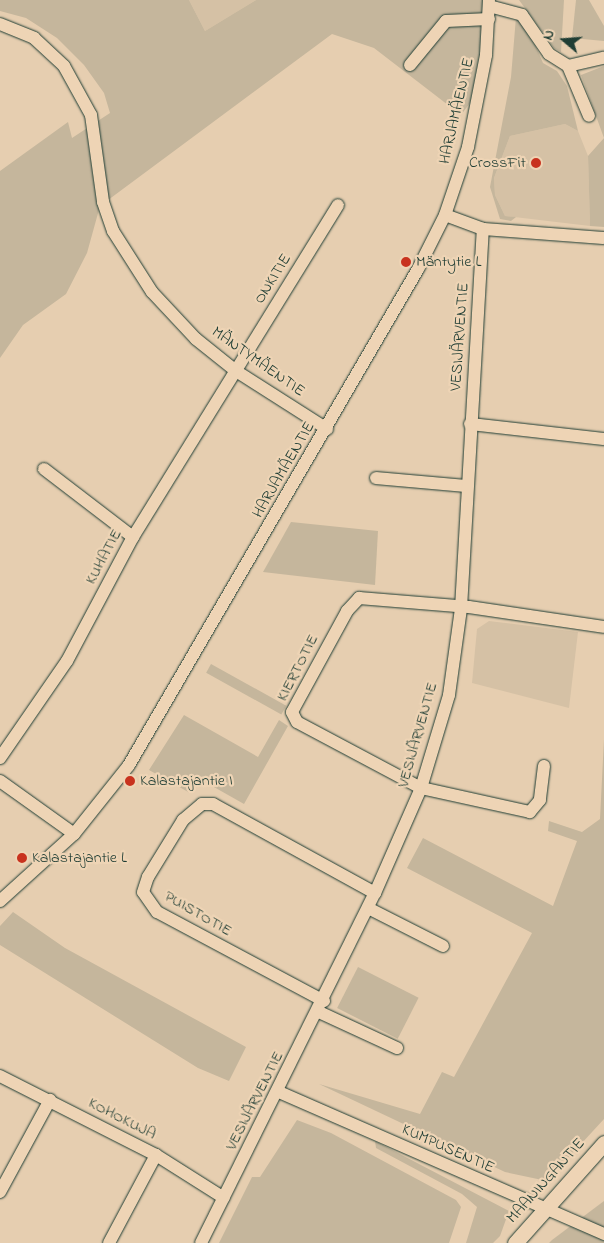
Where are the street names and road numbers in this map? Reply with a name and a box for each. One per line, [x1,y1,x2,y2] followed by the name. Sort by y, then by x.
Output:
[435,56,479,166] street label: HARJAMÄENTIE
[250,250,296,308] street label: ONKITIE
[447,282,473,392] street label: VESIJÄRVENTIE
[208,323,308,401] street label: MÄNTYMÄENTIE
[249,418,319,522] street label: HARJAMÄENTIE
[82,526,126,588] street label: KUHATIE
[273,631,323,705] street label: KIERTOTIE
[394,680,442,790] street label: VESIJÄRVENTIE
[161,887,235,941] street label: PUISTOTIE
[222,1048,288,1154] street label: VESIJÄRVENTIE
[85,1094,159,1144] street label: KOHOKUJA
[399,1120,497,1178] street label: KUMPUSENTIE
[503,1134,589,1228] street label: MAANINGANTIE

